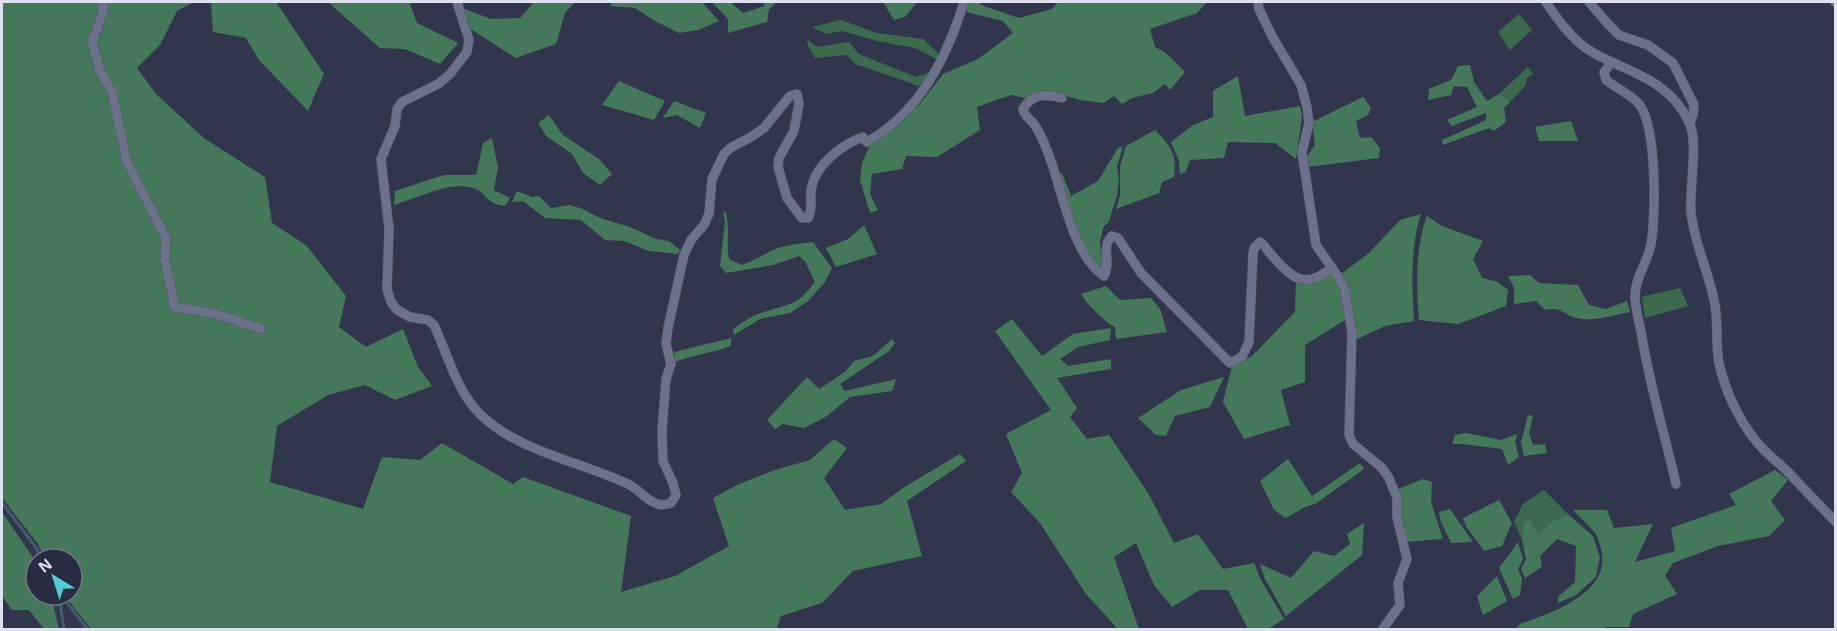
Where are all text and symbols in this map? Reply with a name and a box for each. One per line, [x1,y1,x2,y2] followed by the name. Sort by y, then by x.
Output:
[24,547,84,607] north arrow
[35,555,55,576] text: N

